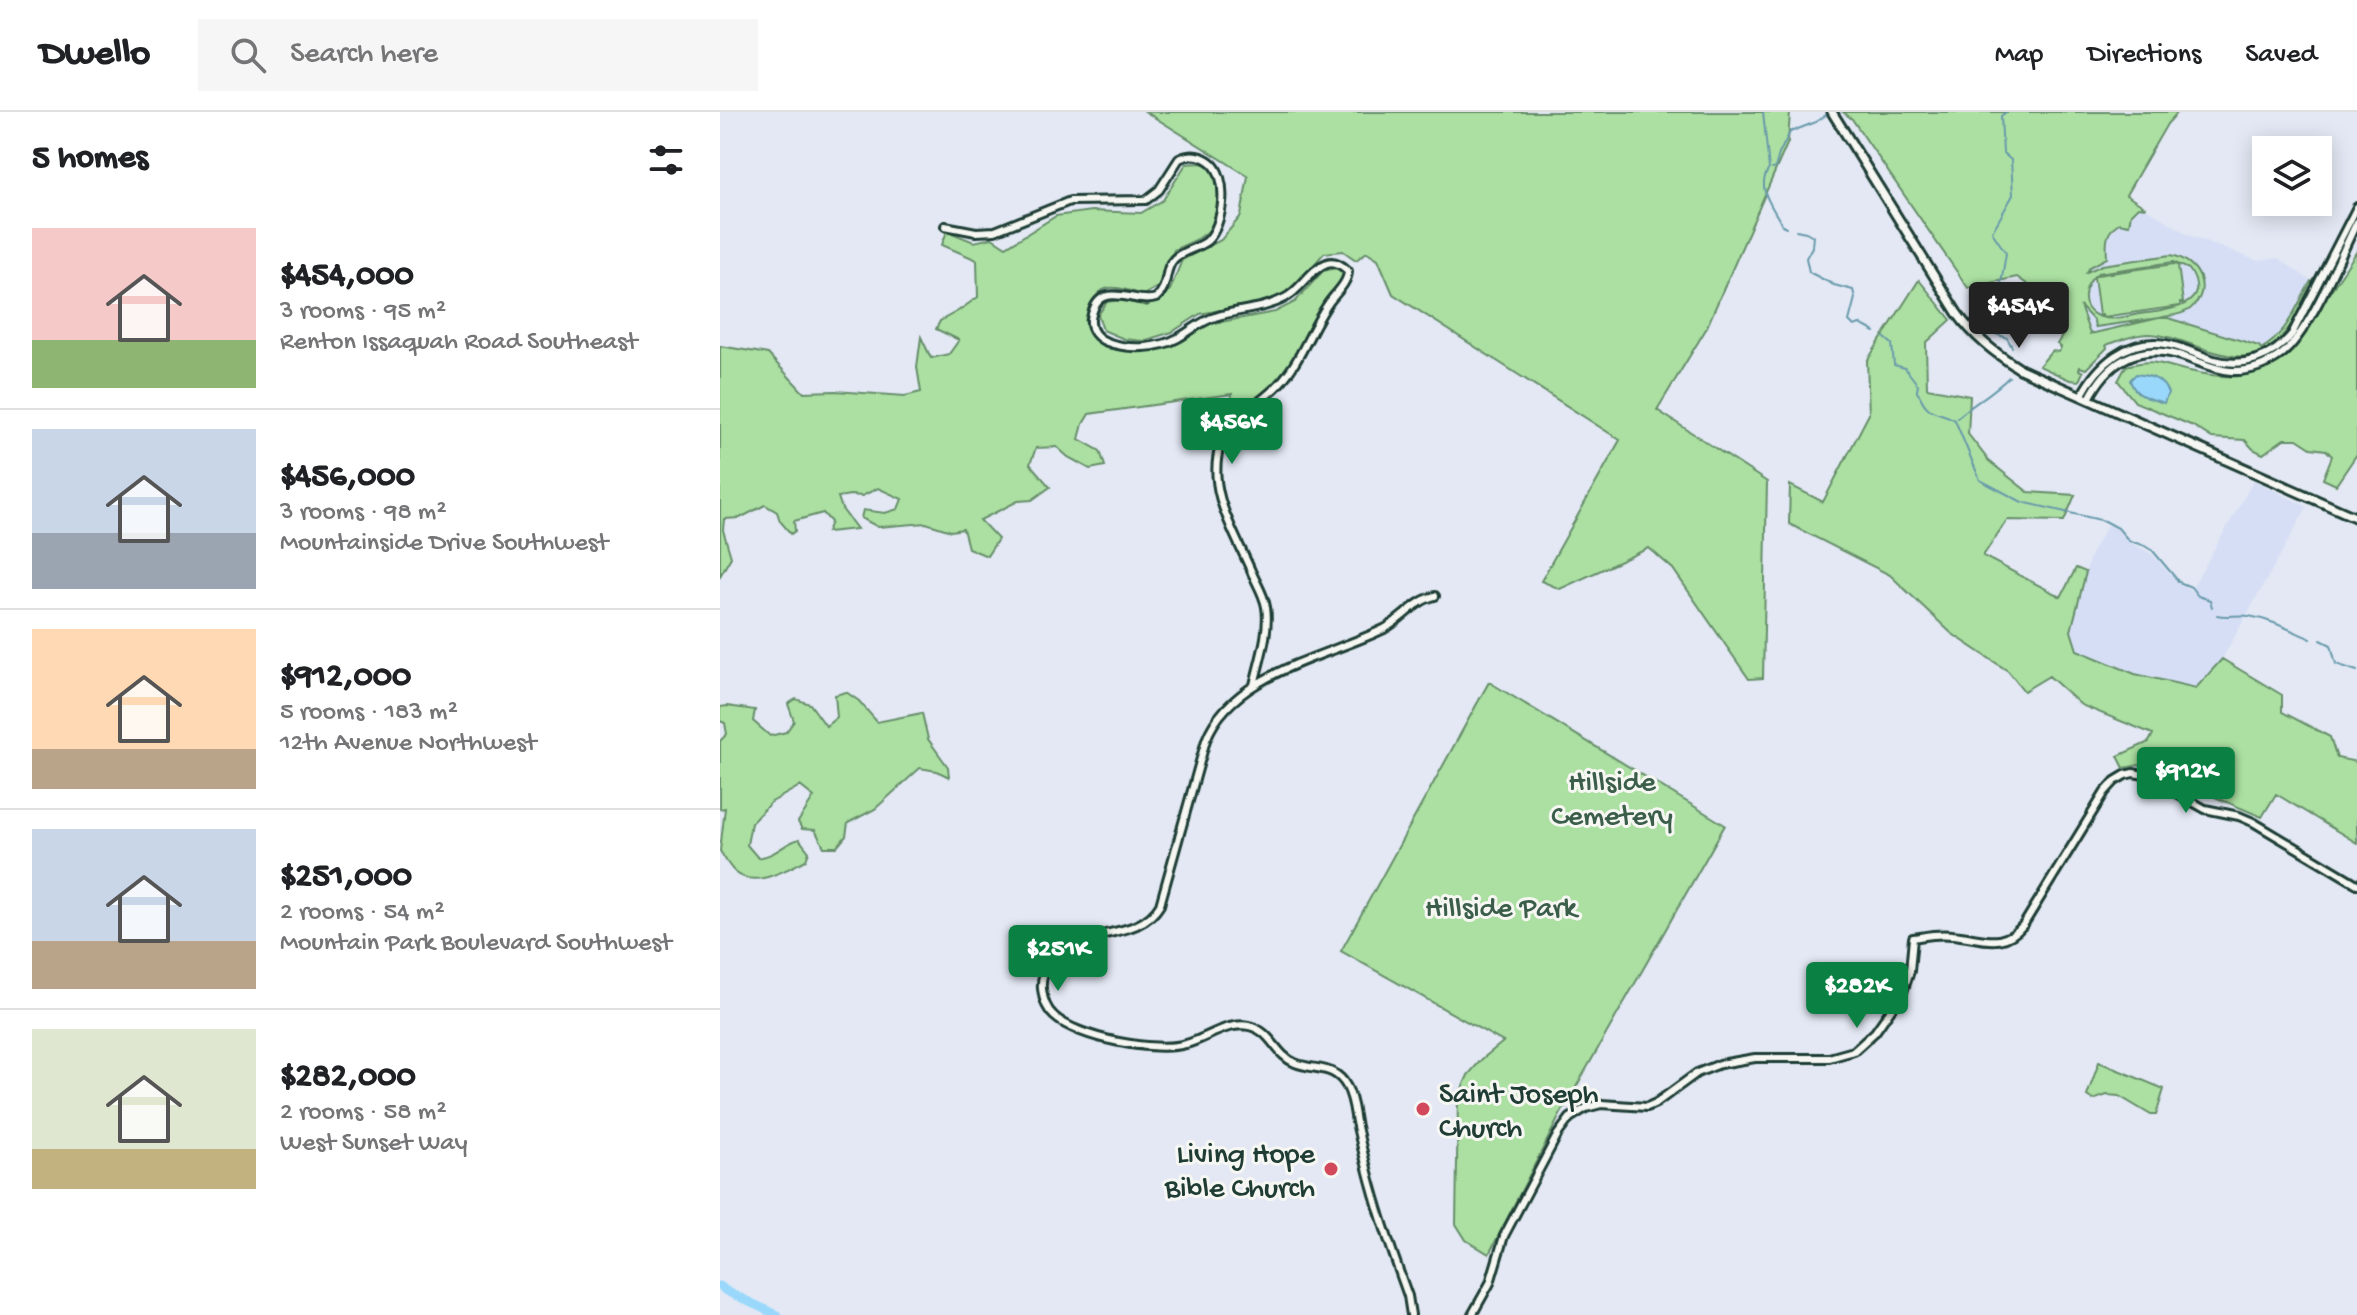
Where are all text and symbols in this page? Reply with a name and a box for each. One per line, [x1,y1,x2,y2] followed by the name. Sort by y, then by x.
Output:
[198,19,758,91] search box
[40,33,150,77] text: Dwello
[226,33,270,77] icon: search
[290,38,438,73] text: Search here
[1995,39,2043,72] text: Map
[2087,39,2201,72] text: Directions
[2245,39,2317,72] text: Saved
[2252,136,2332,216] map controls
[2252,136,2332,216] button: layers
[644,138,688,182] icon: filters
[32,140,148,180] text: 5 homes
[280,257,414,297] text: $454,000
[96,260,192,356] icon: home
[1963,282,2075,350] pin: $454K
[1987,292,2051,323] text: $454K
[280,297,446,328] text: 3 rooms · 95 m²
[280,328,637,359] text: Renton Issaquah Road Southeast
[1176,398,1288,466] pin: $456K
[1199,408,1265,439] text: $456K
[280,458,415,498] text: $456,000
[96,461,192,557] icon: home
[280,498,447,529] text: 3 rooms · 98 m²
[280,529,608,560] text: Mountainside Drive Southwest
[280,658,411,698] text: $912,000
[96,661,192,757] icon: home
[280,698,458,729] text: 5 rooms · 183 m²
[280,729,536,760] text: 12th Avenue Northwest
[2130,747,2242,815] pin: $912K
[2155,757,2217,788] text: $912K
[1551,767,1673,836] park label: Hillside Cemetery
[280,858,412,898] text: $251,000
[96,861,192,957] icon: home
[1425,893,1580,928] park label: Hillside Park
[280,898,445,929] text: 2 rooms · 54 m²
[1002,925,1114,993] pin: $251K
[280,929,672,960] text: Mountain Park Boulevard Southwest
[1027,935,1089,966] text: $251K
[1801,962,1913,1030] pin: $282K
[1824,972,1890,1003] text: $282K
[280,1058,416,1098] text: $282,000
[96,1061,192,1157] icon: home
[1439,1079,1599,1148] place label: Saint Joseph Church
[280,1098,446,1129] text: 2 rooms · 58 m²
[1414,1100,1432,1118] marker: Saint Joseph Church
[280,1129,468,1160] text: West Sunset Way
[1164,1139,1316,1208] place label: Living Hope Bible Church
[1322,1160,1340,1178] marker: Living Hope Bible Church

